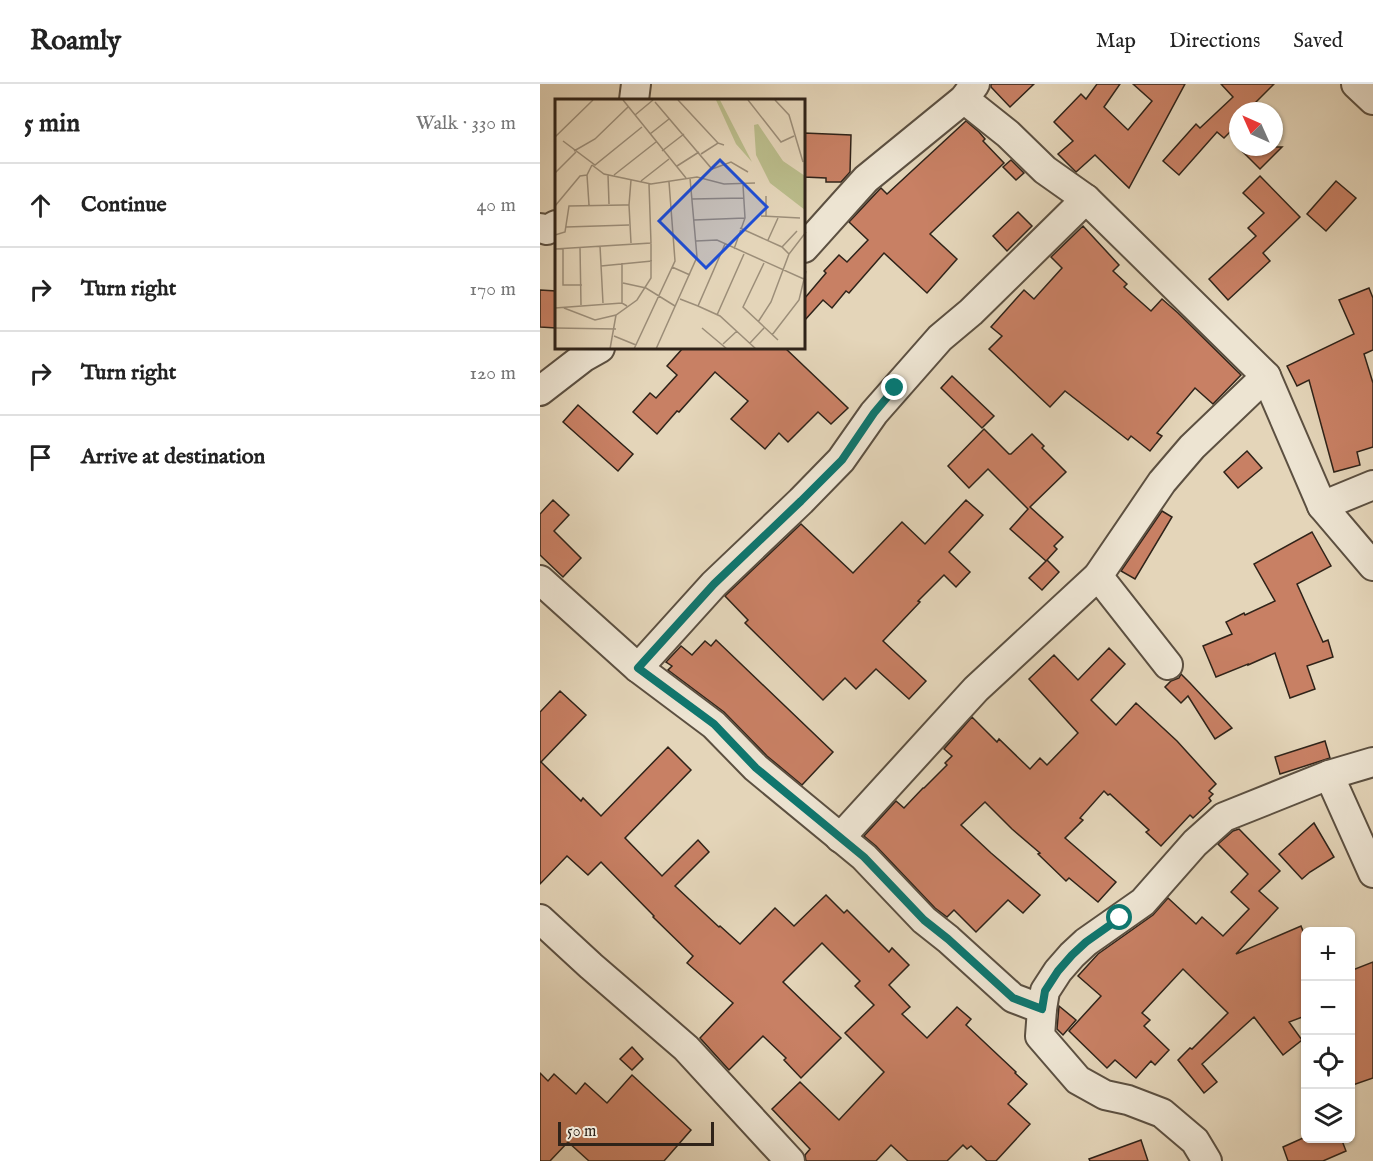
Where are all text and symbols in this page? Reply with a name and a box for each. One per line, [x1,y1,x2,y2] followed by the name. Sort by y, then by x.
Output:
[30,24,121,59] text: Roamly
[1096,28,1136,55] text: Map
[1169,28,1260,55] text: Directions
[1293,28,1343,55] text: Saved
[555,99,806,350] inset map
[1229,102,1283,156] north arrow
[24,107,80,140] text: 5 min
[416,111,516,136] text: Walk · 330 m
[24,189,57,222] icon: ahead
[81,191,167,219] text: Continue
[477,193,516,218] text: 40 m
[24,273,57,306] icon: right
[81,275,176,303] text: Turn right
[470,277,516,302] text: 170 m
[24,357,57,390] icon: right
[81,359,176,387] text: Turn right
[470,361,516,386] text: 120 m
[881,374,907,400] route end
[24,441,57,474] icon: arrive
[81,443,265,471] text: Arrive at destination
[1106,904,1132,930] route start
[1301,927,1355,1143] map controls
[1301,927,1355,981] button: +
[1301,981,1355,1035] button: −
[1301,1035,1355,1089] button: locate
[1301,1089,1355,1143] button: layers
[558,1119,714,1146] scale bar
[567,1122,596,1142] text: 50 m

